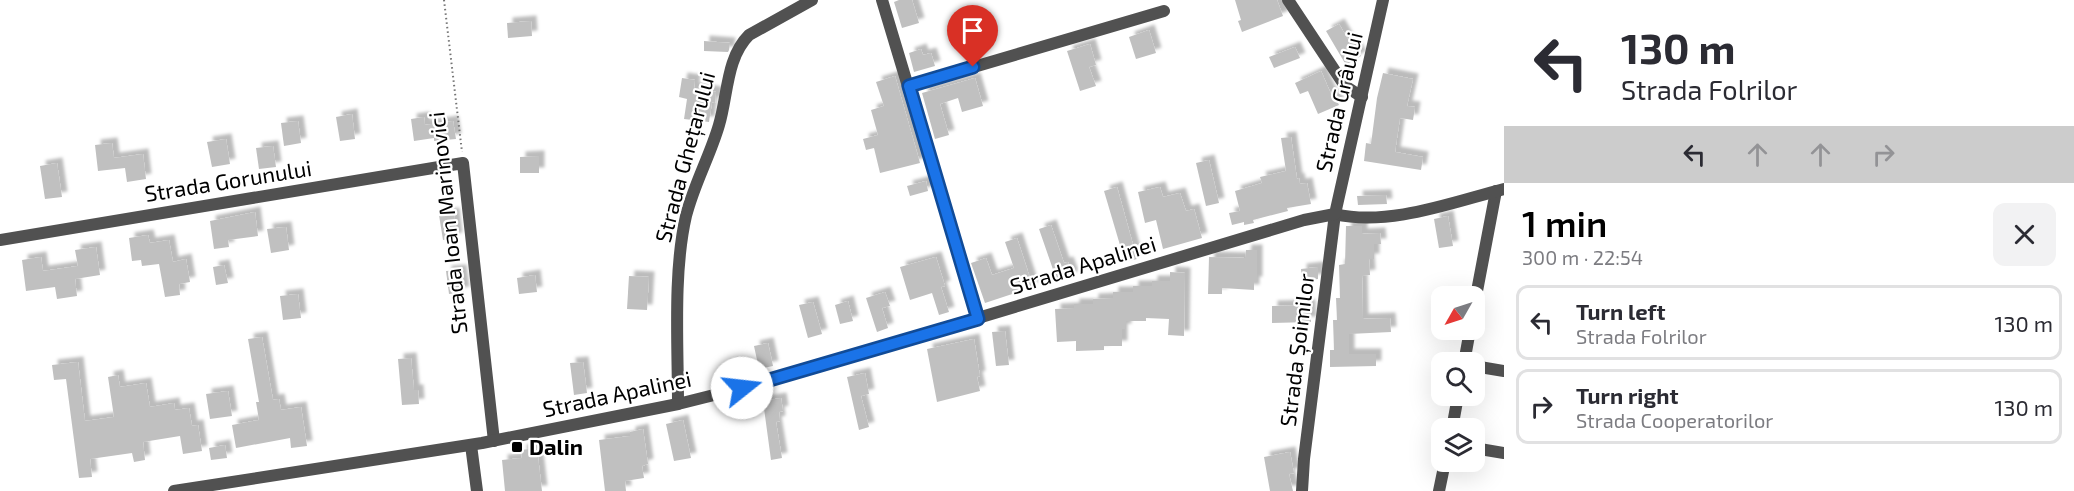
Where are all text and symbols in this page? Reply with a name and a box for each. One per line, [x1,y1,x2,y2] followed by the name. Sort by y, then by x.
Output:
[947,5,998,67] pin
[956,14,989,47] icon: arrive
[1621,22,1736,72] text: 130 m
[1522,24,1600,102] icon: left
[1309,29,1367,174] street label: Strada Grâului
[649,68,721,246] street label: Strada Ghețarului
[1621,73,1797,105] text: Strada Folrilor
[422,111,472,335] street label: Strada Ioan Marinovici
[1678,138,1711,171] icon: left
[1741,138,1774,171] icon: ahead
[1804,138,1837,171] icon: ahead
[1867,138,1900,171] icon: right
[143,154,313,206] street label: Strada Gorunului
[1522,201,1607,244] text: 1 min
[1993,203,2056,266] button: close
[1007,230,1159,299] street label: Strada Apalinei
[1522,245,1643,269] text: 300 m · 22:54
[1274,272,1320,428] street label: Strada Șoimilor
[1431,286,1485,340] north arrow
[1431,286,1485,472] map controls
[1576,298,1665,324] text: Turn left
[1525,306,1558,339] icon: left
[1995,310,2053,336] text: 130 m
[1576,324,1707,348] text: Strada Folrilor
[1431,352,1485,406] button: search
[710,356,774,420] position arrow
[540,365,693,421] street label: Strada Apalinei
[1576,382,1678,408] text: Turn right
[1525,390,1558,423] icon: right
[1995,394,2053,420] text: 130 m
[1576,408,1773,432] text: Strada Cooperatorilor
[1431,418,1485,472] button: layers
[529,433,583,459] place label: Dalin
[510,440,524,454] marker: Dalin

